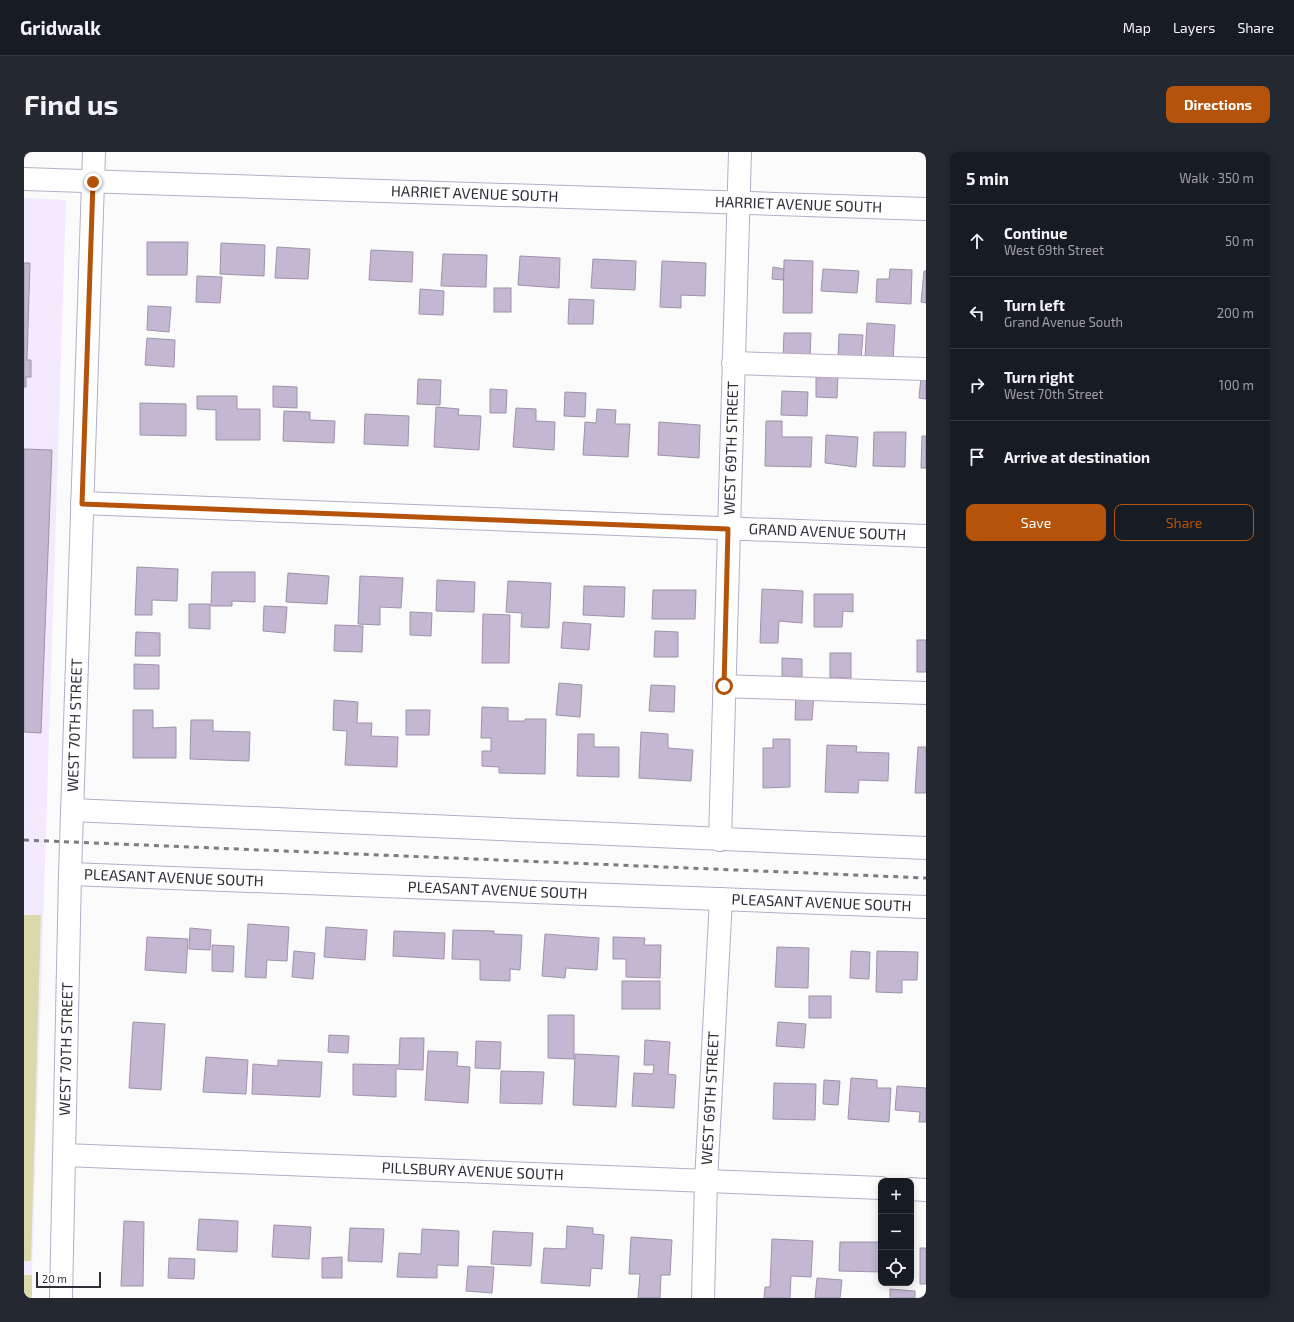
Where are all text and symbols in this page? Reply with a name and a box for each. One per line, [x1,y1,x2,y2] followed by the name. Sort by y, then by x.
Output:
[20,16,101,39] text: Gridwalk
[1123,19,1151,36] text: Map
[1173,19,1215,36] text: Layers
[1237,19,1274,36] text: Share
[1166,86,1270,123] button: Directions
[24,87,118,121] text: Find us
[966,168,1009,188] text: 5 min
[1179,170,1254,186] text: Walk · 350 m
[84,173,102,191] route end
[391,181,559,205] street label: HARRIET AVENUE SOUTH
[715,192,883,216] street label: HARRIET AVENUE SOUTH
[1004,224,1067,242] text: Continue
[966,230,988,252] icon: ahead
[1225,233,1254,249] text: 50 m
[1004,242,1104,258] text: West 69th Street
[1004,296,1065,314] text: Turn left
[966,302,988,324] icon: left
[1217,305,1254,321] text: 200 m
[1004,314,1123,330] text: Grand Avenue South
[1004,368,1074,386] text: Turn right
[966,374,988,396] icon: right
[1219,377,1254,393] text: 100 m
[719,381,741,515] street label: WEST 69TH STREET
[1004,386,1104,402] text: West 70th Street
[966,446,988,468] icon: arrive
[1004,448,1150,466] text: Arrive at destination
[966,504,1106,541] button: Save
[1114,504,1254,541] button: Share
[748,519,907,543] street label: GRAND AVENUE SOUTH
[63,658,85,792] street label: WEST 70TH STREET
[715,677,733,695] route start
[84,865,264,889] street label: PLEASANT AVENUE SOUTH
[407,877,588,902] street label: PLEASANT AVENUE SOUTH
[731,890,912,914] street label: PLEASANT AVENUE SOUTH
[55,982,76,1116] street label: WEST 70TH STREET
[697,1030,722,1166] street label: WEST 69TH STREET
[381,1158,564,1183] street label: PILLSBURY AVENUE SOUTH
[878,1178,914,1286] map controls
[878,1178,914,1214] button: +
[878,1214,914,1250] button: −
[878,1250,914,1286] button: locate
[36,1270,101,1289] scale bar
[42,1272,67,1285] text: 20 m

